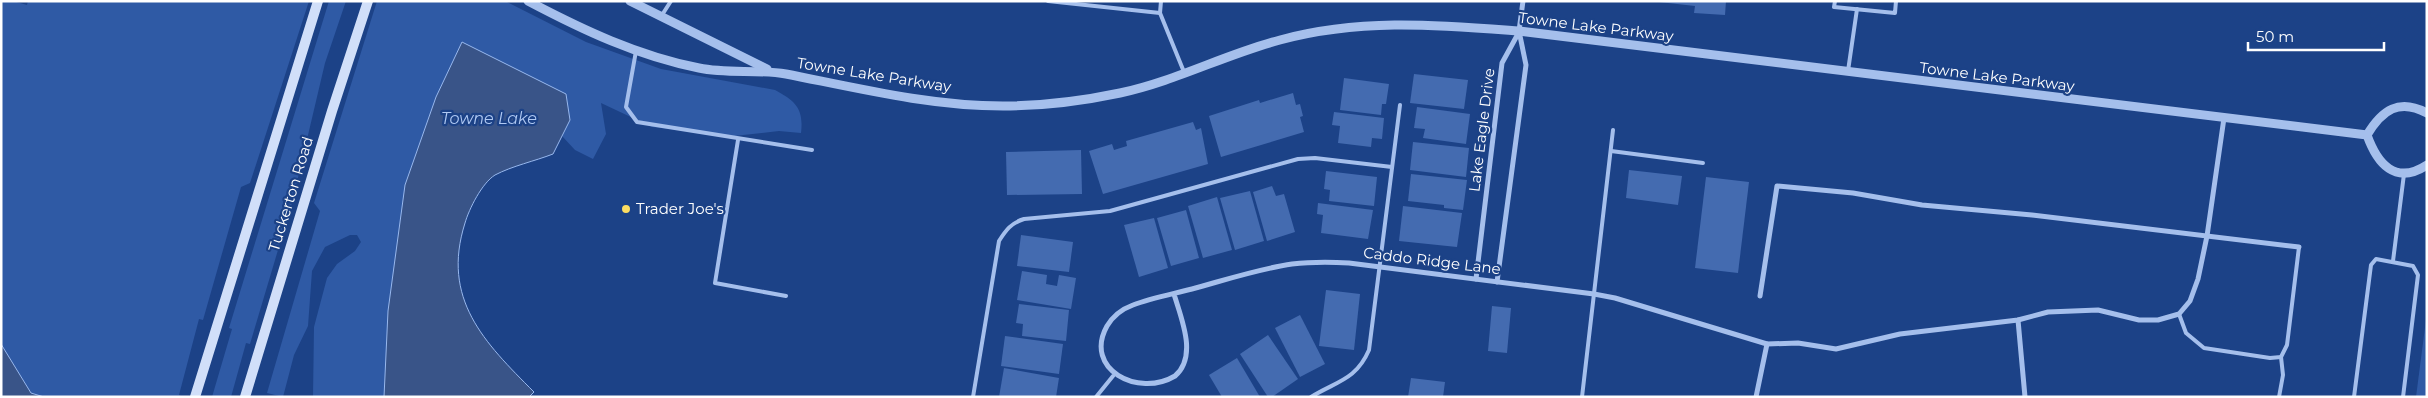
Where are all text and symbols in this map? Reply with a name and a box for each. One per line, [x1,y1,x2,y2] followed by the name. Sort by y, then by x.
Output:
[1517,8,1676,46] street label: Towne Lake Parkway
[2248,20,2384,52] scale bar
[2256,27,2294,46] text: 50 m
[796,53,953,96] street label: Towne Lake Parkway
[1918,58,2077,96] street label: Towne Lake Parkway
[1464,67,1499,193] street label: Lake Eagle Drive
[441,109,537,128] water label: Towne Lake
[264,134,317,254] street label: Tuckerton Road
[636,199,724,218] place label: Trader Joe's
[620,203,632,215] marker: Trader Joe's
[1362,243,1502,278] street label: Caddo Ridge Lane

